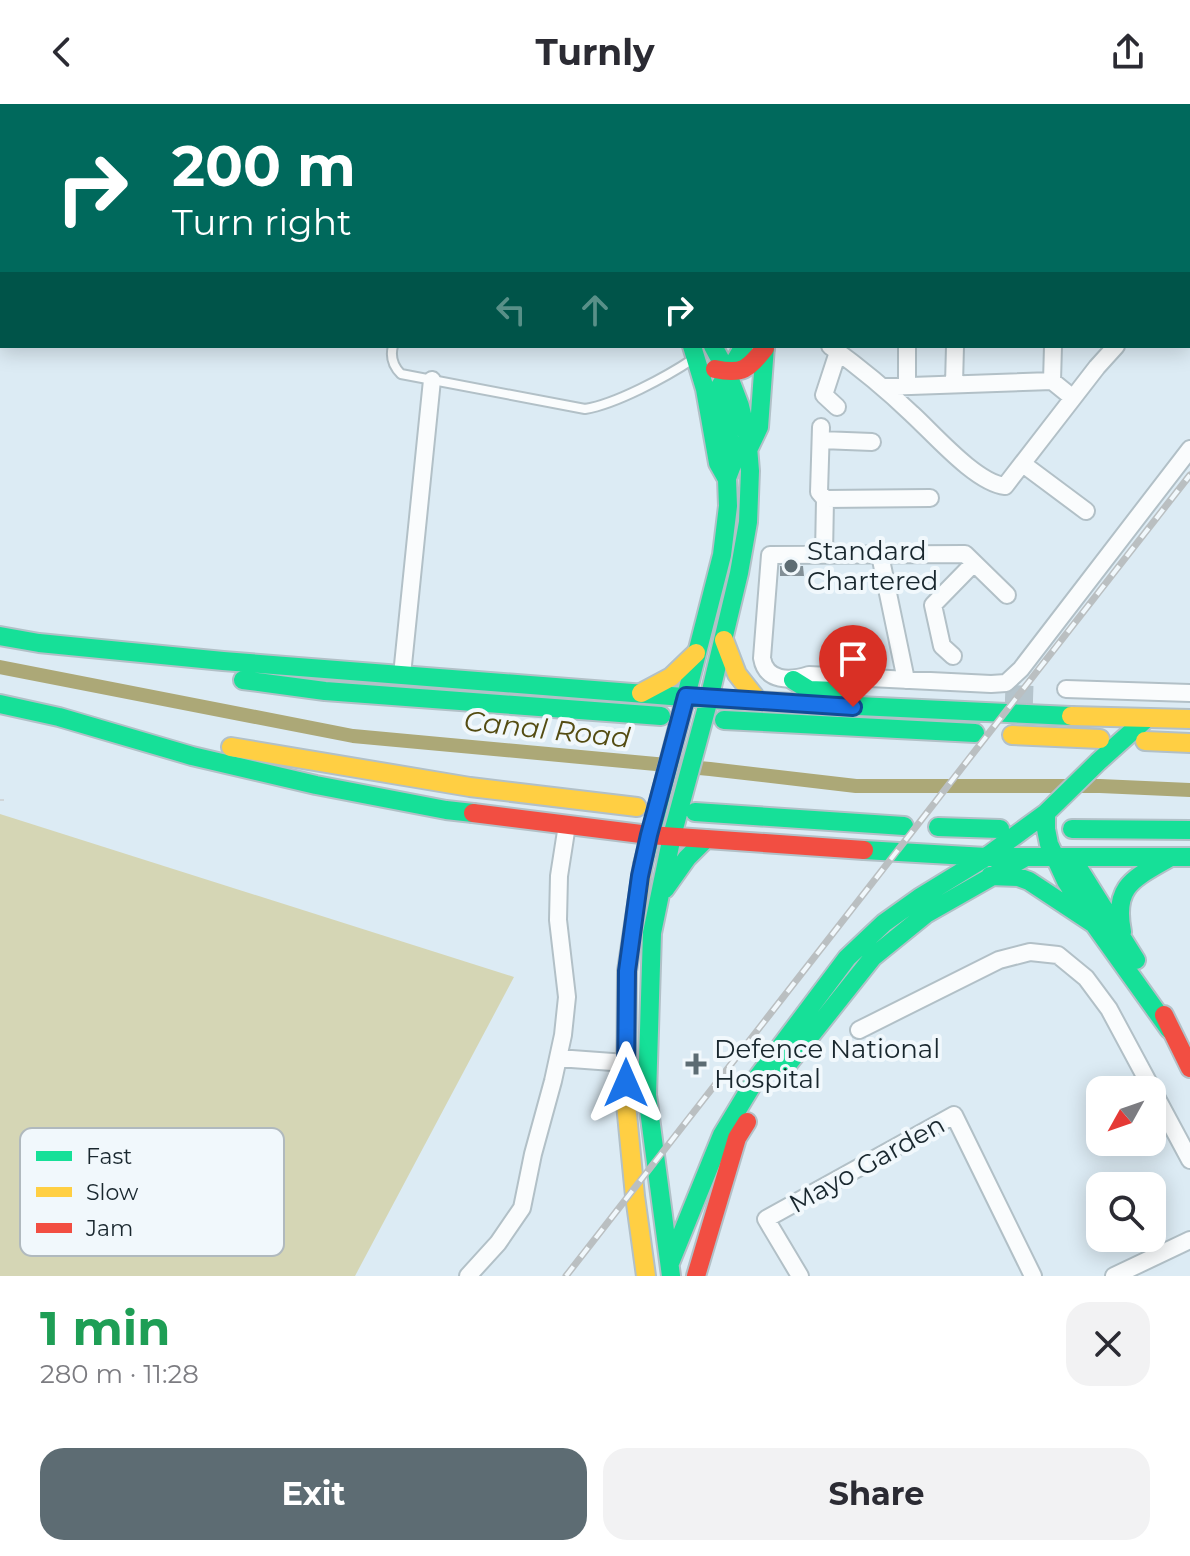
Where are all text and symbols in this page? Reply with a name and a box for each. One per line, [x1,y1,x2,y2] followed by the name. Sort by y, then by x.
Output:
[40,30,84,74] icon: back
[535,30,655,74] text: Turnly
[1106,30,1150,74] icon: share
[172,132,356,200] text: 200 m
[40,136,144,240] icon: right
[172,200,352,244] text: Turn right
[489,288,533,332] icon: left
[573,288,617,332] icon: ahead
[657,288,701,332] icon: right
[807,535,938,597] place label: Standard Chartered
[782,557,800,575] marker: Standard Chartered
[819,625,887,707] pin
[831,637,875,681] icon: arrive
[462,703,632,755] water label: Canal Road
[714,1033,940,1095] place label: Defence National Hospital
[584,1041,668,1125] position arrow
[685,1053,707,1075] marker: Defence National Hospital
[1086,1076,1166,1156] north arrow
[1086,1076,1166,1252] map controls
[784,1108,950,1220] street label: Mayo Garden
[20,1128,284,1256] legend
[86,1143,132,1170] text: Fast
[1086,1172,1166,1252] button: search
[86,1179,139,1206] text: Slow
[85,1215,133,1242] text: Jam
[40,1299,170,1357] text: 1 min
[1066,1302,1150,1386] button: close
[40,1358,199,1390] text: 280 m · 11:28
[40,1448,587,1540] button: Exit
[603,1448,1150,1540] button: Share

